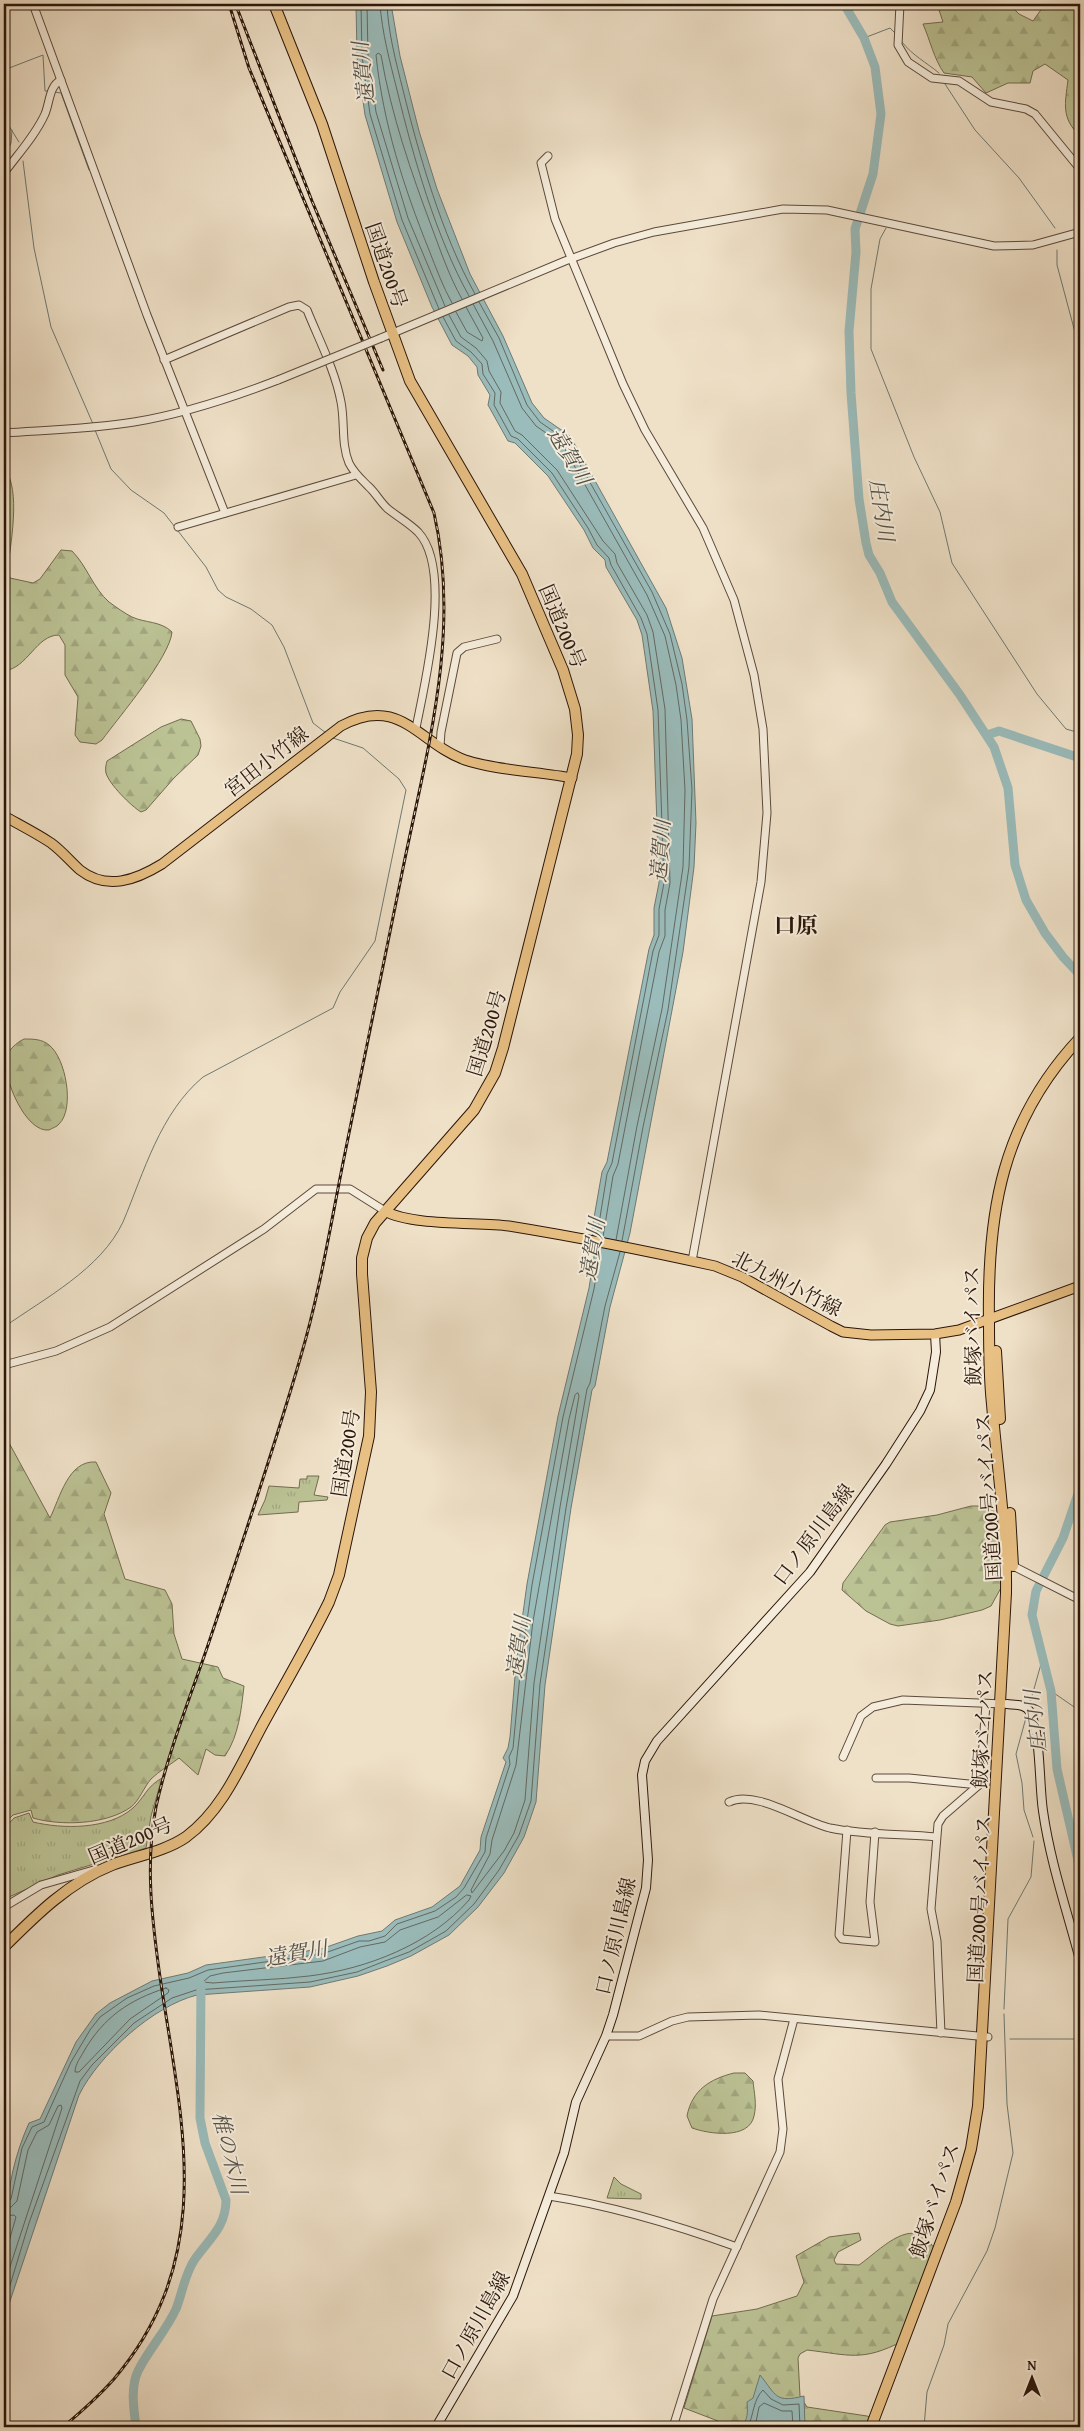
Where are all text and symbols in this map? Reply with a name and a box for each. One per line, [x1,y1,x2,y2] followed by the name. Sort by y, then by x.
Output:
[344,38,382,106] water label: 遠賀川
[359,218,415,312] street label: 国道200号
[540,421,601,493] water label: 遠賀川
[862,476,903,546] water label: 庄内川
[532,579,594,673] street label: 国道200号
[218,719,314,803] street label: 宮田小竹線
[642,817,678,884] water label: 遠賀川
[774,909,818,941] district label: 口原
[459,986,513,1080] street label: 国道200号
[572,1213,613,1283] water label: 遠賀川
[727,1243,847,1323] street label: 北九州小竹線
[956,1266,988,1386] street label: 飯塚バイパス
[324,1407,366,1499] street label: 国道200号
[968,1412,1008,1582] street label: 国道200号バイパス
[765,1477,861,1591] street label: 口ノ原川島線
[498,1612,538,1680] water label: 遠賀川
[964,1669,1000,1789] street label: 飯塚バイパス
[1016,1686,1054,1754] water label: 庄内川
[83,1809,177,1871] street label: 国道200号
[960,1814,998,1984] street label: 国道200号バイパス
[587,1874,643,1998] street label: 口ノ原川島線
[262,1932,332,1974] water label: 遠賀川
[205,2108,256,2199] water label: 椎の木川
[902,2139,966,2261] street label: 飯塚バイパス
[433,2265,517,2385] street label: 口ノ原川島線
[1006,2354,1056,2404] north arrow
[1027,2355,1037,2375] text: N

